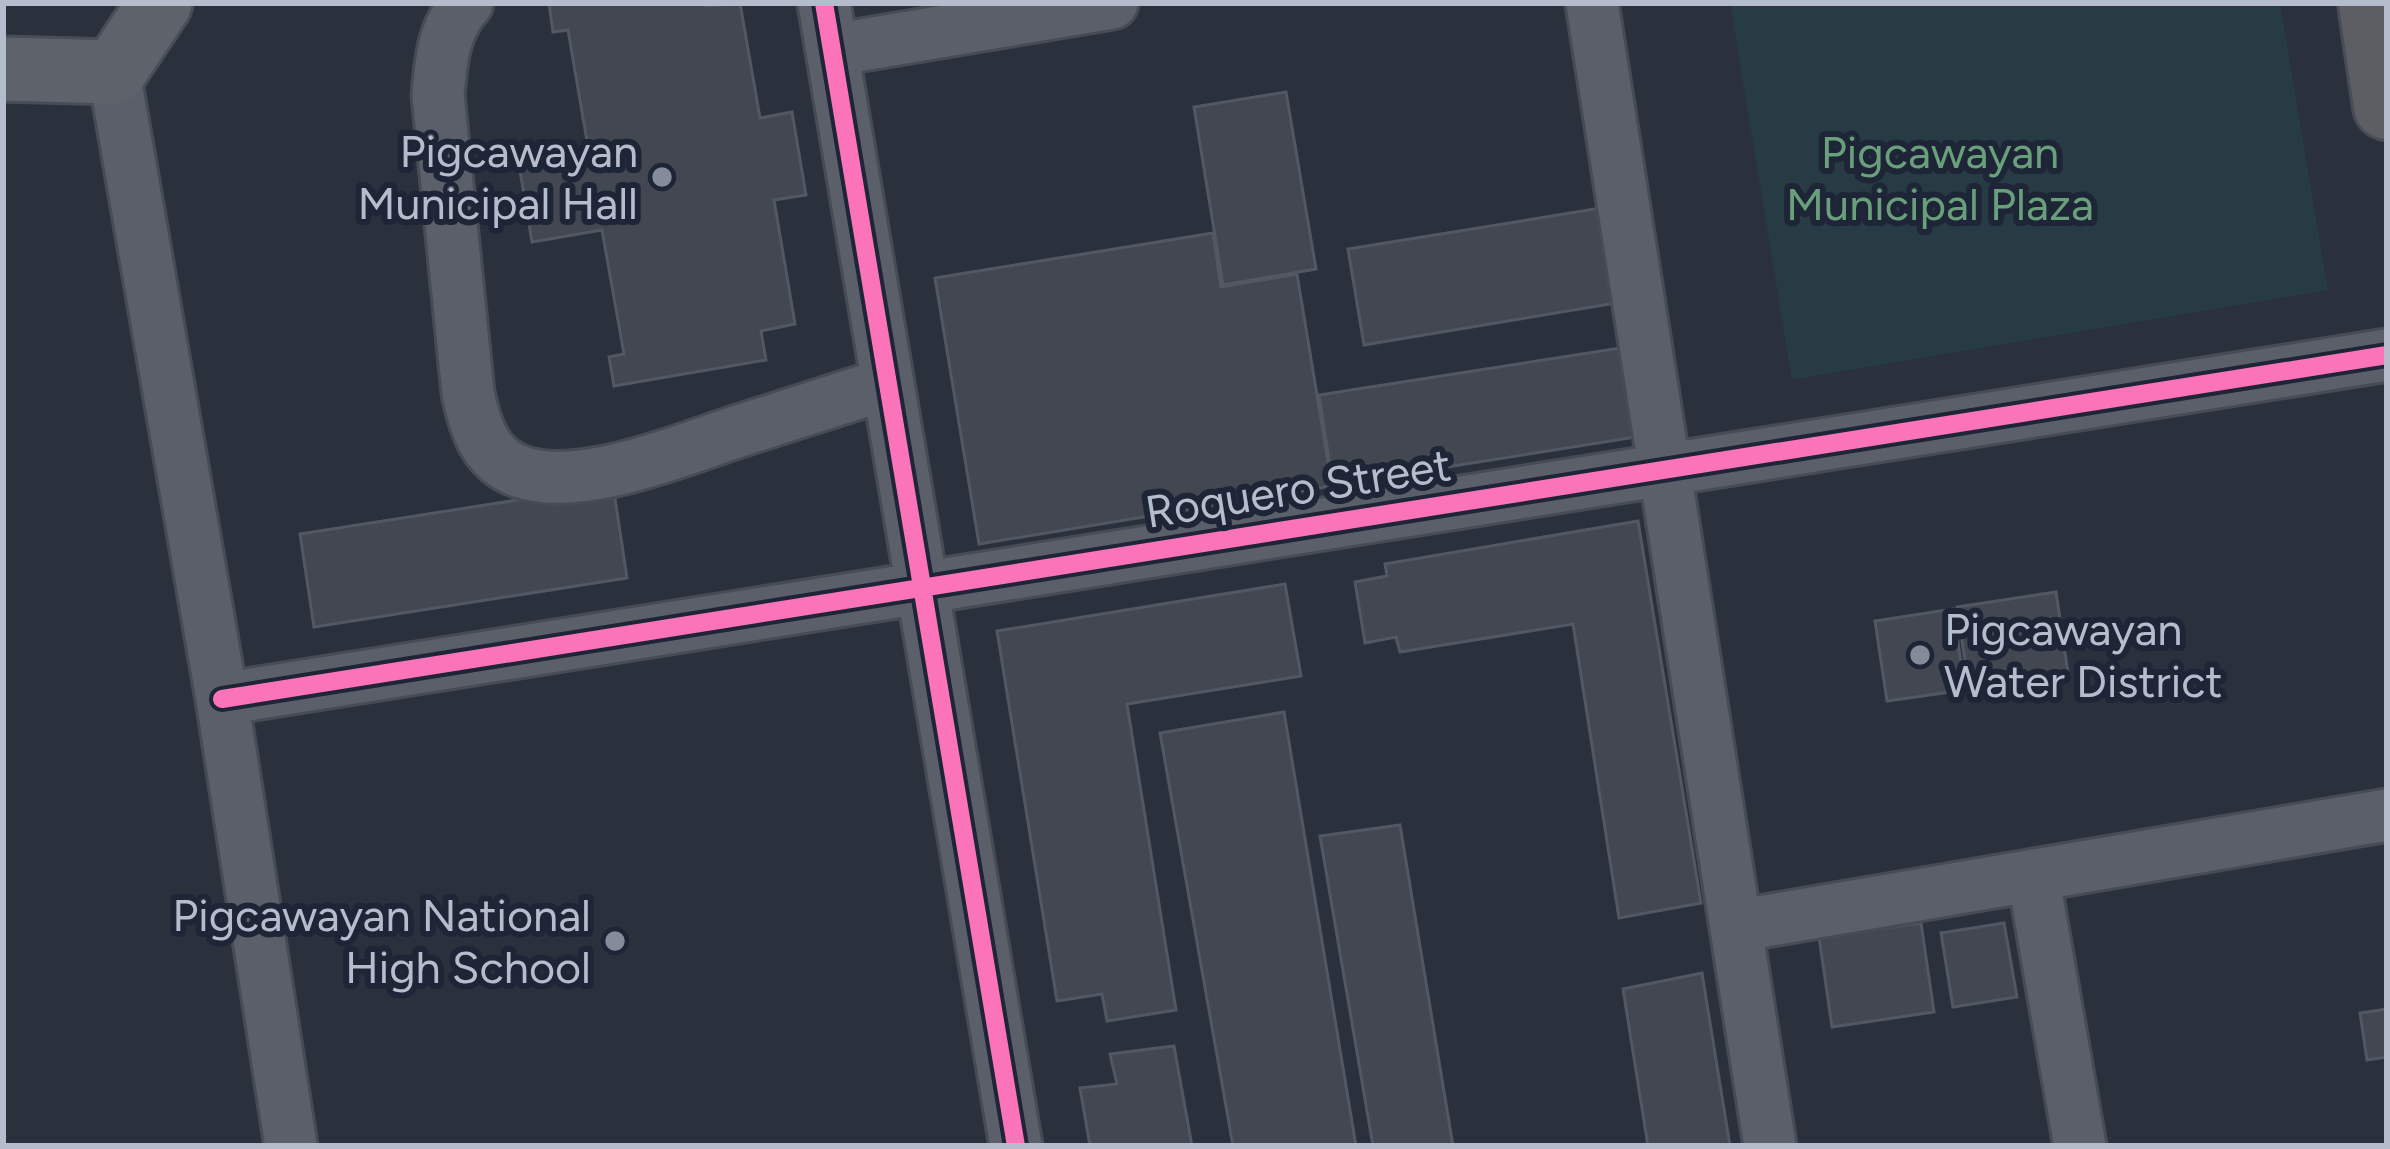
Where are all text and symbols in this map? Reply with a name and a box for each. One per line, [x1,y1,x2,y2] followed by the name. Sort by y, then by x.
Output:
[357,124,638,230] place label: Pigcawayan Municipal Hall
[1786,125,2094,231] park label: Pigcawayan Municipal Plaza
[649,164,675,190] marker: Pigcawayan Municipal Hall
[1141,437,1455,539] street label: Roquero Street
[1944,602,2223,708] place label: Pigcawayan Water District
[1907,642,1933,668] marker: Pigcawayan Water District
[172,888,591,994] place label: Pigcawayan National High School
[602,928,628,954] marker: Pigcawayan National High School

